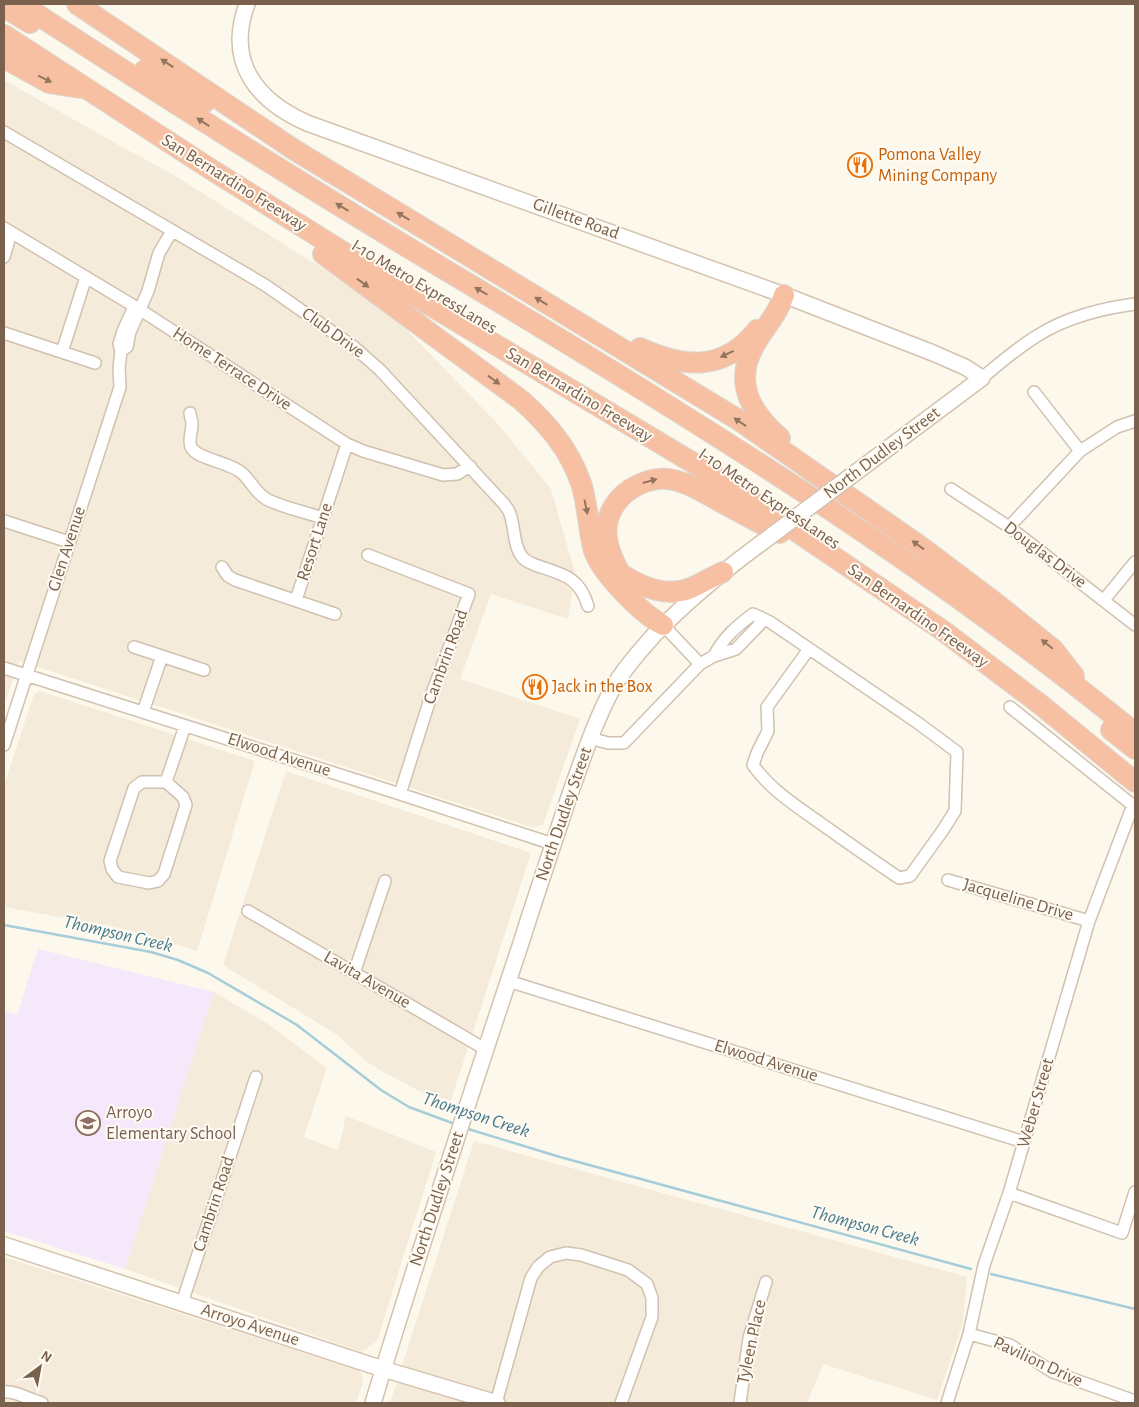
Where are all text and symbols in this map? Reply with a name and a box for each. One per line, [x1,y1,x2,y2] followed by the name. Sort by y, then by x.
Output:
[160,59,173,68] one-way arrow
[37,75,52,84] one-way arrow
[197,117,210,127] one-way arrow
[158,131,310,235] street label: San Bernardino Freeway
[878,146,998,185] place label: Pomona Valley Mining Company
[847,152,873,178] restaurant icon: Pomona Valley Mining Company
[530,195,622,243] street label: Gillette Road
[335,202,348,211] one-way arrow
[396,212,409,221] one-way arrow
[348,236,500,338] street label: I-10 Metro ExpressLanes
[356,278,370,288] one-way arrow
[473,287,488,295] one-way arrow
[535,296,548,306] one-way arrow
[298,304,368,362] street label: Club Drive
[169,324,295,414] street label: Home Terrace Drive
[503,344,656,446] street label: San Bernardino Freeway
[720,351,734,359] one-way arrow
[487,374,500,385] one-way arrow
[821,403,944,502] street label: North Dudley Street
[733,417,747,427] one-way arrow
[695,445,843,553] street label: I-10 Metro ExpressLanes
[643,477,658,485] one-way arrow
[582,499,590,515] one-way arrow
[294,501,336,583] street label: Resort Lane
[45,504,89,594] street label: Glen Avenue
[1000,518,1090,592] street label: Douglas Drive
[911,540,925,550] one-way arrow
[844,561,992,672] street label: San Bernardino Freeway
[421,607,471,707] street label: Cambrin Road
[1041,638,1054,649] one-way arrow
[522,674,548,700] restaurant icon: Jack in the Box
[552,678,653,696] place label: Jack in the Box
[225,730,333,780] street label: Elwood Avenue
[533,744,595,883] street label: North Dudley Street
[961,876,1075,924] street label: Jacqueline Drive
[62,912,175,956] water label: Thompson Creek
[320,948,414,1012] street label: Lavita Avenue
[712,1037,820,1085] street label: Elwood Avenue
[1015,1056,1057,1150] street label: Weber Street
[420,1089,532,1141] water label: Thompson Creek
[106,1104,237,1143] place label: Arroyo Elementary School
[75,1110,101,1136] school or university icon: Arroyo Elementary School
[407,1129,467,1269] street label: North Dudley Street
[190,1154,238,1254] street label: Cambrin Road
[809,1202,921,1250] water label: Thompson Creek
[734,1298,770,1386] street label: Tyleen Place
[199,1301,301,1349] street label: Arroyo Avenue
[991,1334,1085,1390] street label: Pavilion Drive
[15,1342,65,1392] north arrow
[39,1348,54,1365] text: N

